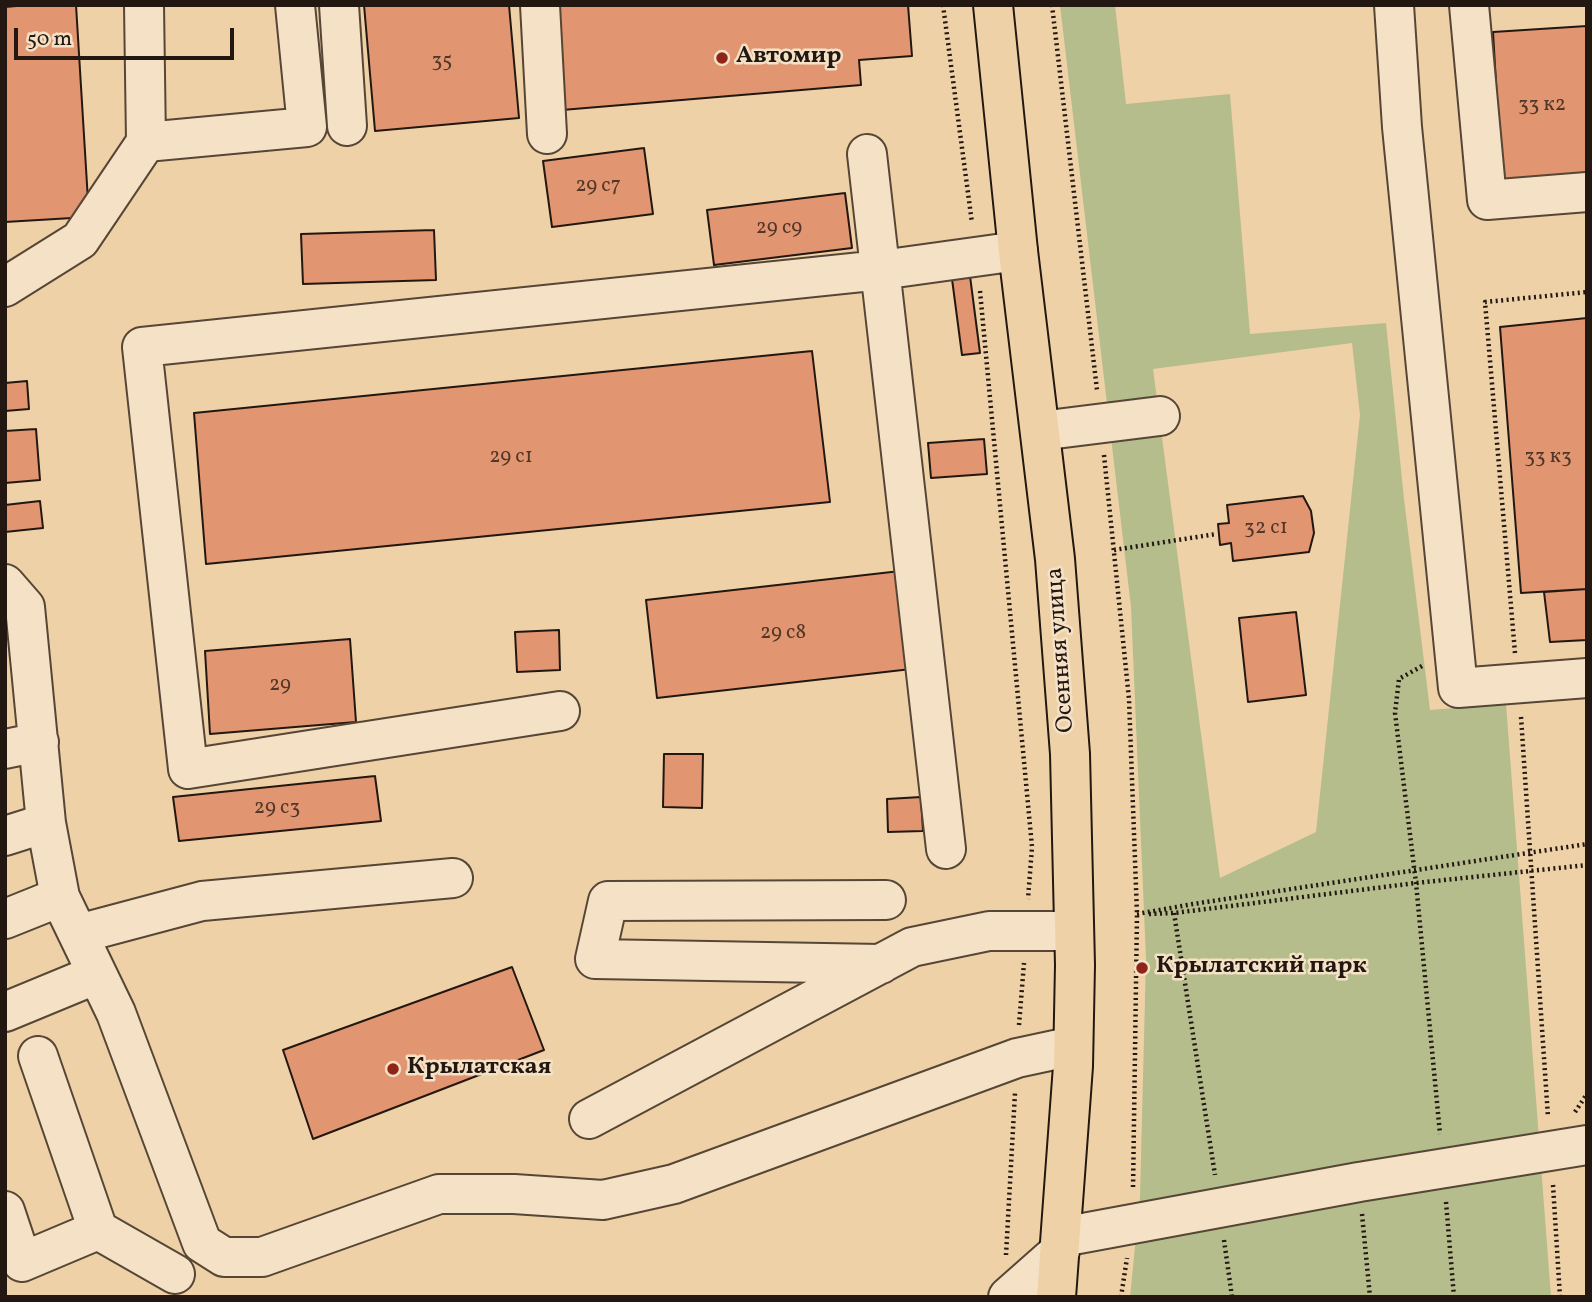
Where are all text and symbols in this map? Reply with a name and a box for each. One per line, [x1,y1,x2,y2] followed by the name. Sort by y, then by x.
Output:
[18,14,238,58] scale bar
[27,25,72,54] text: 50 m
[736,44,841,72] place label: Автомир
[432,49,452,75] house number: 35
[714,50,730,66] marker: Автомир
[1518,93,1566,119] house number: 33 к2
[575,174,621,200] house number: 29 с7
[756,216,802,242] house number: 29 с9
[489,445,533,471] house number: 29 с1
[1524,445,1572,471] house number: 33 к3
[1244,516,1288,542] house number: 32 с1
[1042,566,1082,734] street label: Осенняя улица
[760,621,806,647] house number: 29 с8
[269,673,291,699] house number: 29
[254,796,300,822] house number: 29 с3
[1156,954,1367,982] place label: Крылатский парк
[1134,960,1150,976] marker: Крылатский парк
[407,1055,551,1083] place label: Крылатская
[385,1061,401,1077] marker: Крылатская

